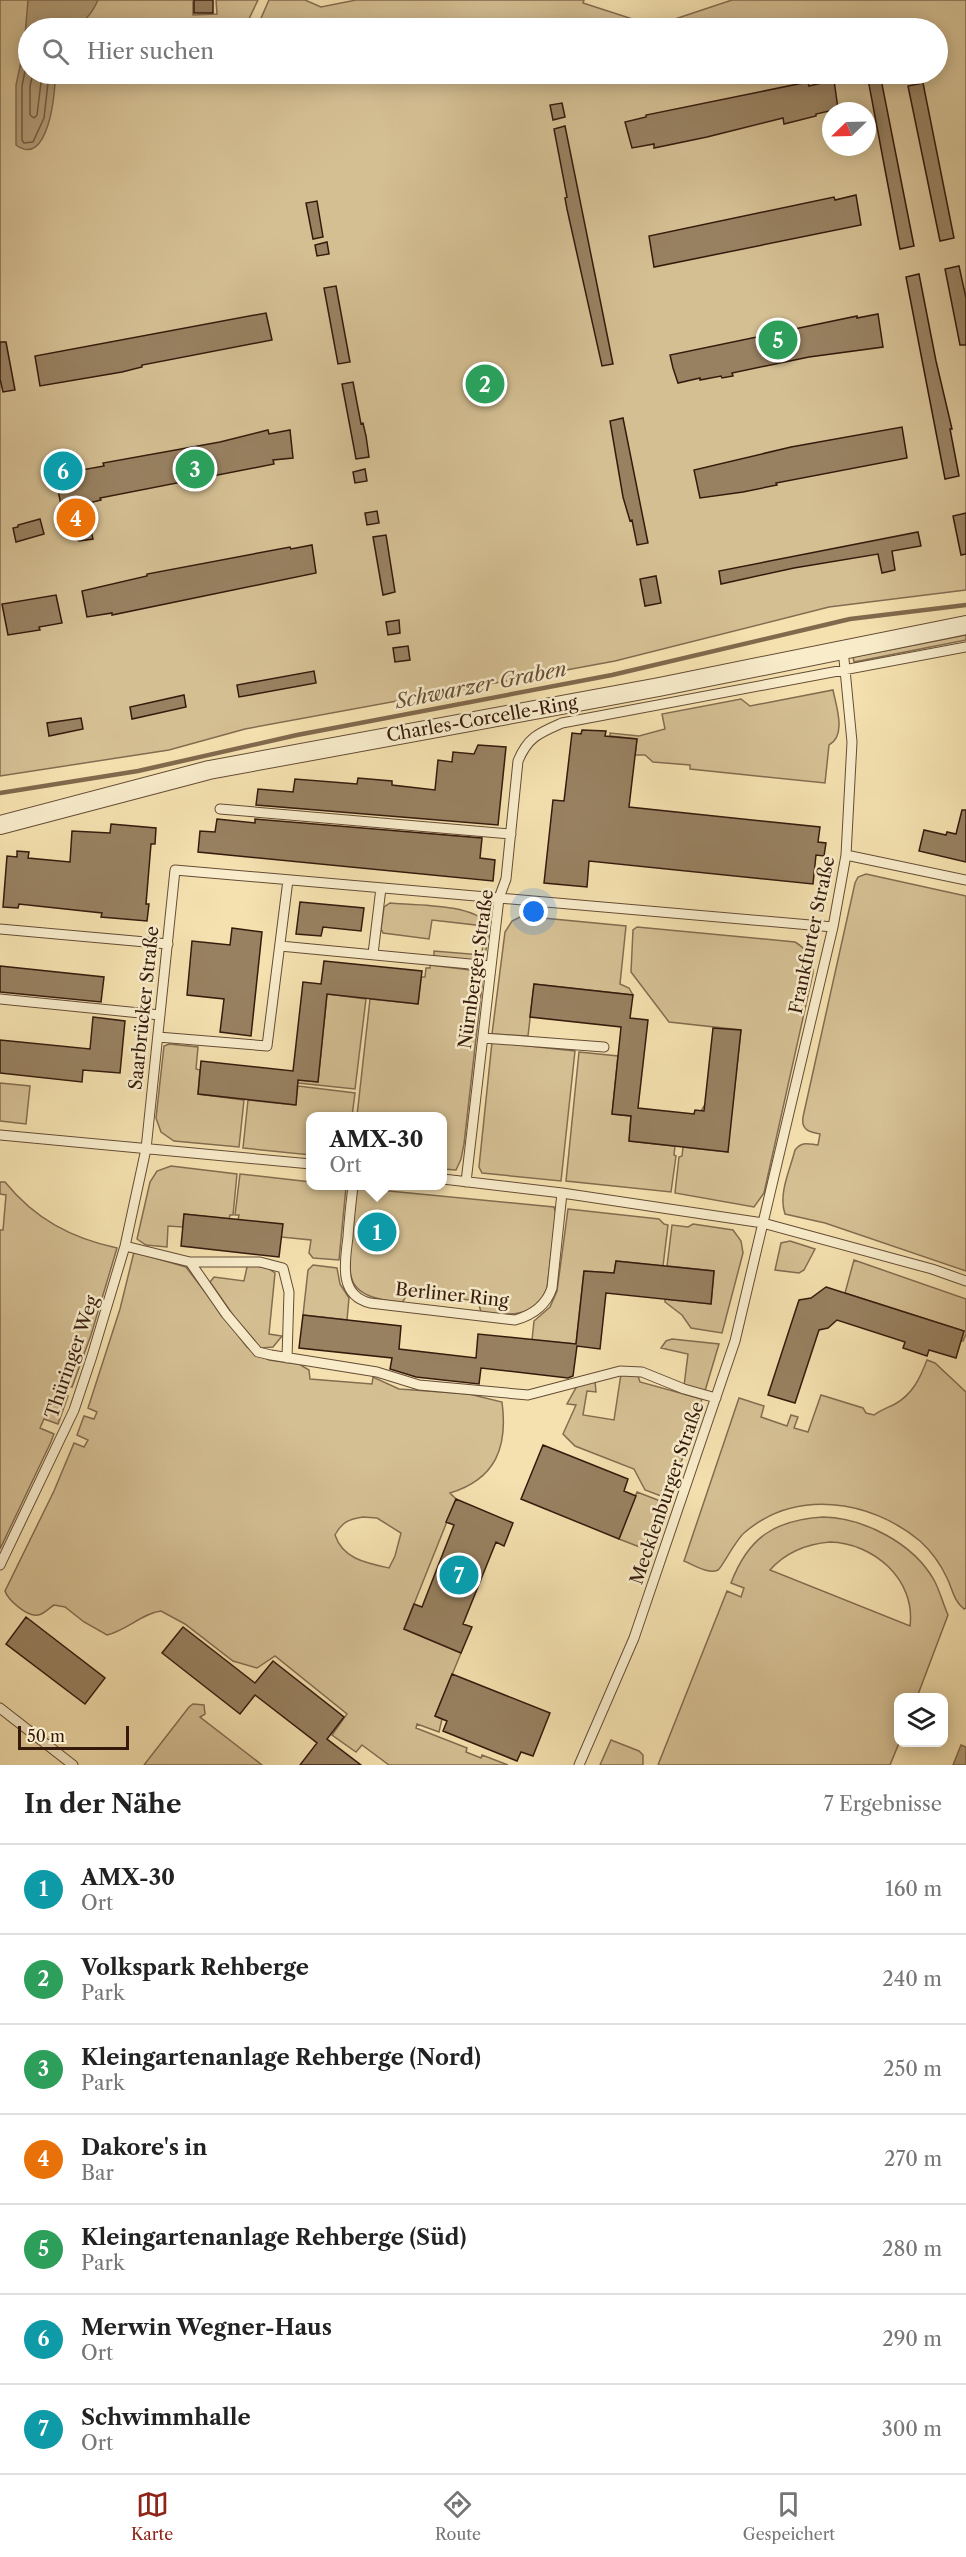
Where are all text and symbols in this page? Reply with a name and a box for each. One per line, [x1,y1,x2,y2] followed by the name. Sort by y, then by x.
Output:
[18,18,948,84] search box
[39,35,72,68] icon: search
[87,38,214,65] text: Hier suchen
[822,102,876,156] north arrow
[758,318,798,362] pin: 5
[466,362,504,406] pin: 2
[176,446,214,492] pin: 3
[44,448,82,494] pin: 6
[56,496,96,540] pin: 4
[392,657,569,714] water label: Schwarzer Graben
[385,691,580,747] street label: Charles-Corcelle-Ring
[785,854,839,1016] street label: Frankfurter Straße
[454,888,498,1050] street label: Nürnberger Straße
[519,897,548,926] your location
[124,925,164,1091] street label: Saarbrücker Straße
[306,1112,447,1190] popup
[329,1126,424,1153] text: AMX-30
[329,1153,362,1177] text: Ort
[358,1210,397,1254] pin: 1
[394,1278,510,1312] street label: Berliner Ring
[41,1292,103,1421] street label: Thüringer Weg
[625,1399,709,1587] street label: Mecklenburger Straße
[440,1552,478,1598] pin: 7
[894,1693,948,1747] map controls
[894,1693,948,1747] button: layers
[18,1723,129,1750] scale bar
[27,1726,65,1746] text: 50 m
[24,1788,181,1820] text: In der Nähe
[824,1792,942,1816] text: 7 Ergebnisse
[81,1864,175,1891] text: AMX-30
[39,1877,48,1901] text: 1
[885,1877,942,1901] text: 160 m
[81,1891,113,1915] text: Ort
[81,1954,309,1981] text: Volkspark Rehberge
[38,1967,49,1991] text: 2
[882,1967,942,1991] text: 240 m
[81,1981,124,2005] text: Park
[81,2044,481,2071] text: Kleingartenanlage Rehberge (Nord)
[38,2057,49,2081] text: 3
[883,2057,942,2081] text: 250 m
[81,2071,124,2095] text: Park
[81,2134,207,2161] text: Dakore's in
[38,2147,49,2171] text: 4
[884,2147,942,2171] text: 270 m
[81,2161,114,2185] text: Bar
[81,2224,466,2251] text: Kleingartenanlage Rehberge (Süd)
[38,2237,49,2261] text: 5
[882,2237,942,2261] text: 280 m
[81,2251,124,2275] text: Park
[81,2314,332,2341] text: Merwin Wegner-Haus
[38,2327,49,2351] text: 6
[882,2327,942,2351] text: 290 m
[81,2341,113,2365] text: Ort
[81,2404,251,2431] text: Schwimmhalle
[38,2417,49,2441] text: 7
[882,2417,942,2441] text: 300 m
[81,2431,113,2455] text: Ort
[131,2488,173,2544] tab: Karte
[435,2488,481,2544] tab: Route
[743,2488,835,2544] tab: Gespeichert

